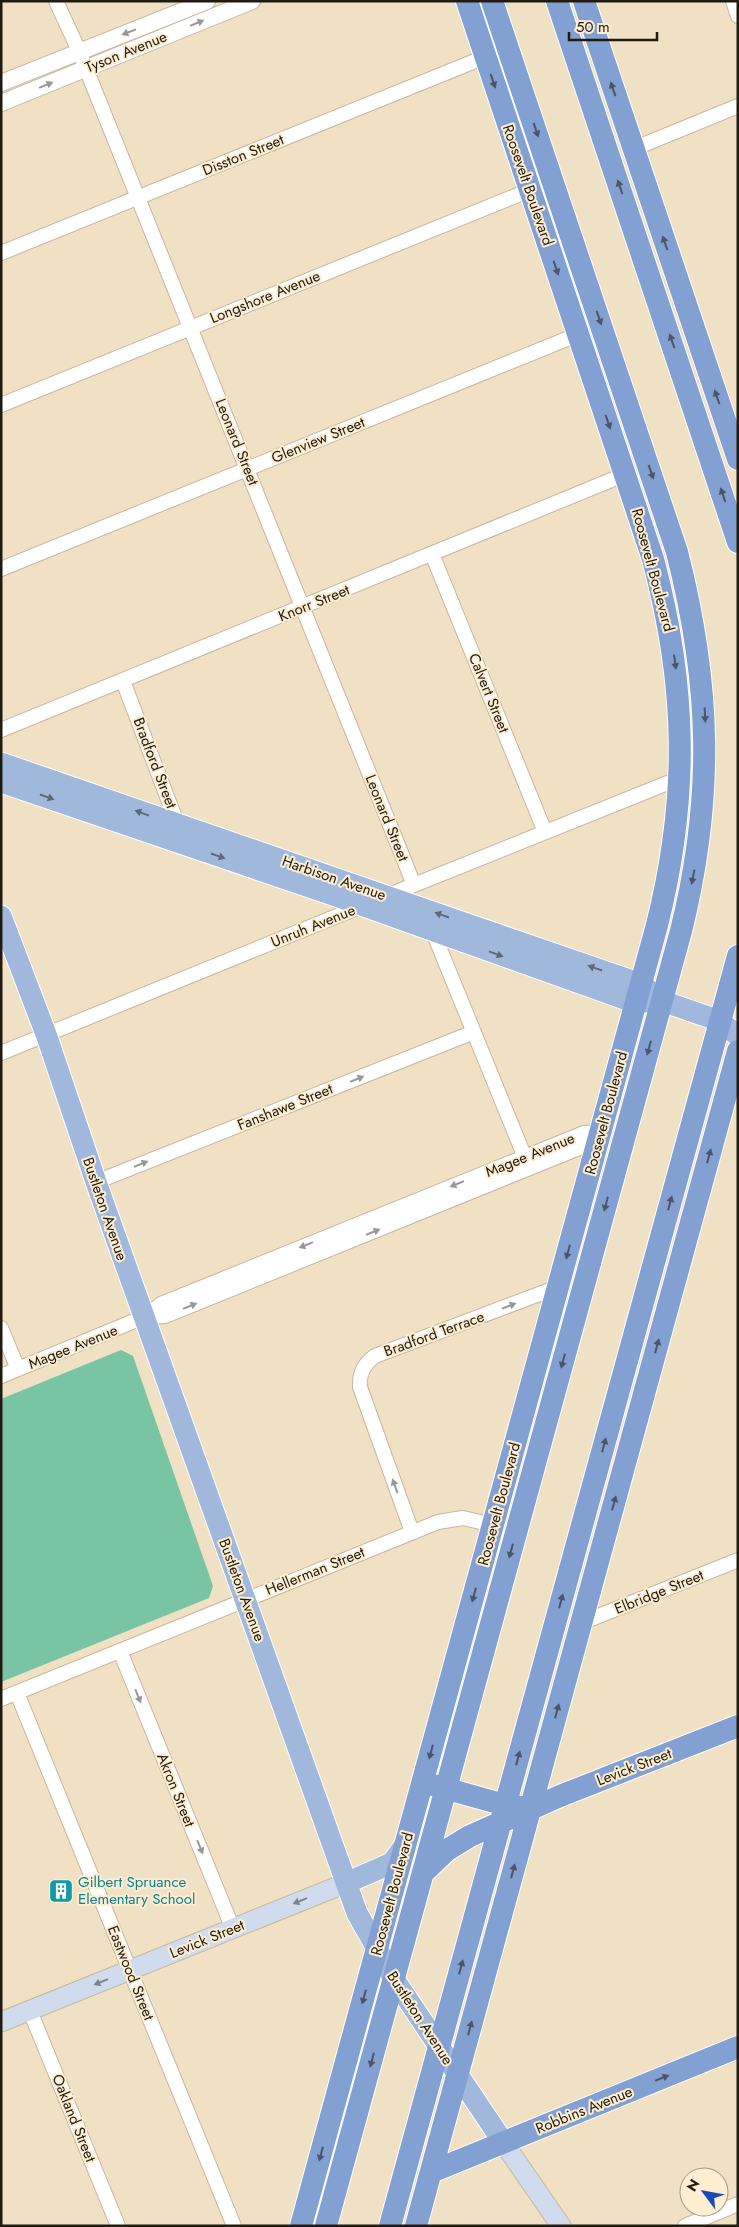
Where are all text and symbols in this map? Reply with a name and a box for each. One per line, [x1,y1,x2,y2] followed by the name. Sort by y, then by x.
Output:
[569,10,656,42] scale bar
[576,16,610,38] text: 50 m
[190,19,204,27] one-way arrow
[82,26,170,78] street label: Tyson Avenue
[121,28,136,36] one-way arrow
[490,73,497,88] one-way arrow
[39,80,53,88] one-way arrow
[609,81,616,96] one-way arrow
[497,121,559,249] street label: Roosevelt Boulevard
[533,123,540,138] one-way arrow
[199,129,287,181] street label: Disston Street
[616,180,623,195] one-way arrow
[661,235,668,250] one-way arrow
[552,261,560,276] one-way arrow
[206,265,324,329] street label: Longshore Avenue
[596,310,603,325] one-way arrow
[667,334,675,349] one-way arrow
[712,389,720,404] one-way arrow
[210,395,265,489] street label: Leonard Street
[268,411,368,469] street label: Glenview Street
[604,415,612,430] one-way arrow
[647,464,655,479] one-way arrow
[719,488,727,503] one-way arrow
[626,506,680,634] street label: Roosevelt Boulevard
[275,579,353,627] street label: Knorr Street
[463,650,515,736] street label: Calvert Street
[671,655,679,671] one-way arrow
[701,707,709,723] one-way arrow
[128,714,183,812] street label: Bradford Street
[360,771,415,865] street label: Leonard Street
[40,794,55,802] one-way arrow
[134,809,149,816] one-way arrow
[279,850,389,906] street label: Harbison Avenue
[210,853,225,860] one-way arrow
[689,869,697,885] one-way arrow
[267,899,359,953] street label: Unruh Avenue
[434,911,449,918] one-way arrow
[489,950,504,958] one-way arrow
[587,964,602,972] one-way arrow
[645,1040,653,1055] one-way arrow
[579,1049,633,1177] street label: Roosevelt Boulevard
[350,1074,364,1082] one-way arrow
[234,1078,336,1136] street label: Fanshawe Street
[482,1127,578,1183] street label: Magee Avenue
[705,1148,713,1164] one-way arrow
[77,1154,133,1264] street label: Bustleton Avenue
[134,1160,148,1168] one-way arrow
[449,1180,464,1188] one-way arrow
[666,1196,674,1211] one-way arrow
[602,1197,610,1212] one-way arrow
[366,1227,380,1235] one-way arrow
[298,1241,313,1249] one-way arrow
[563,1245,571,1260] one-way arrow
[183,1301,197,1309] one-way arrow
[502,1302,517,1310] one-way arrow
[381,1306,488,1362] street label: Bradford Terrace
[25,1319,121,1375] street label: Magee Avenue
[653,1339,661,1354] one-way arrow
[559,1354,567,1369] one-way arrow
[600,1437,608,1452] one-way arrow
[472,1440,526,1568] street label: Roosevelt Boulevard
[391,1478,399,1493] one-way arrow
[610,1496,618,1511] one-way arrow
[213,1536,271,1645] street label: Bustleton Avenue
[262,1541,368,1601] street label: Hellerman Street
[507,1544,515,1559] one-way arrow
[611,1564,707,1620] street label: Elbridge Street
[469,1587,477,1602] one-way arrow
[557,1594,565,1609] one-way arrow
[135,1689,143,1703] one-way arrow
[553,1703,561,1718] one-way arrow
[593,1742,675,1791] street label: Levick Street
[427,1744,435,1759] one-way arrow
[151,1750,201,1831] street label: Akron Street
[514,1750,522,1766] one-way arrow
[365,1830,419,1958] street label: Roosevelt Boulevard
[196,1840,204,1854] one-way arrow
[509,1864,517,1879] one-way arrow
[78,1871,195,1910] place label: Gilbert Spruance Elementary School
[48,1878,74,1904] building icon: Gilbert Spruance Elementary School
[293,1898,307,1906] one-way arrow
[166,1914,248,1964] street label: Levick Street
[102,1922,160,2024] street label: Eastwood Street
[457,1959,465,1974] one-way arrow
[381,1967,459,2069] street label: Bustleton Avenue
[93,1978,108,1986] one-way arrow
[359,1990,367,2005] one-way arrow
[466,2021,474,2036] one-way arrow
[368,2052,376,2067] one-way arrow
[46,2071,102,2166] street label: Oakland Street
[655,2074,670,2082] one-way arrow
[532,2080,636,2139] street label: Robbins Avenue
[317,2147,325,2162] one-way arrow
[679,2167,729,2217] north arrow
[682,2175,704,2195] text: N

